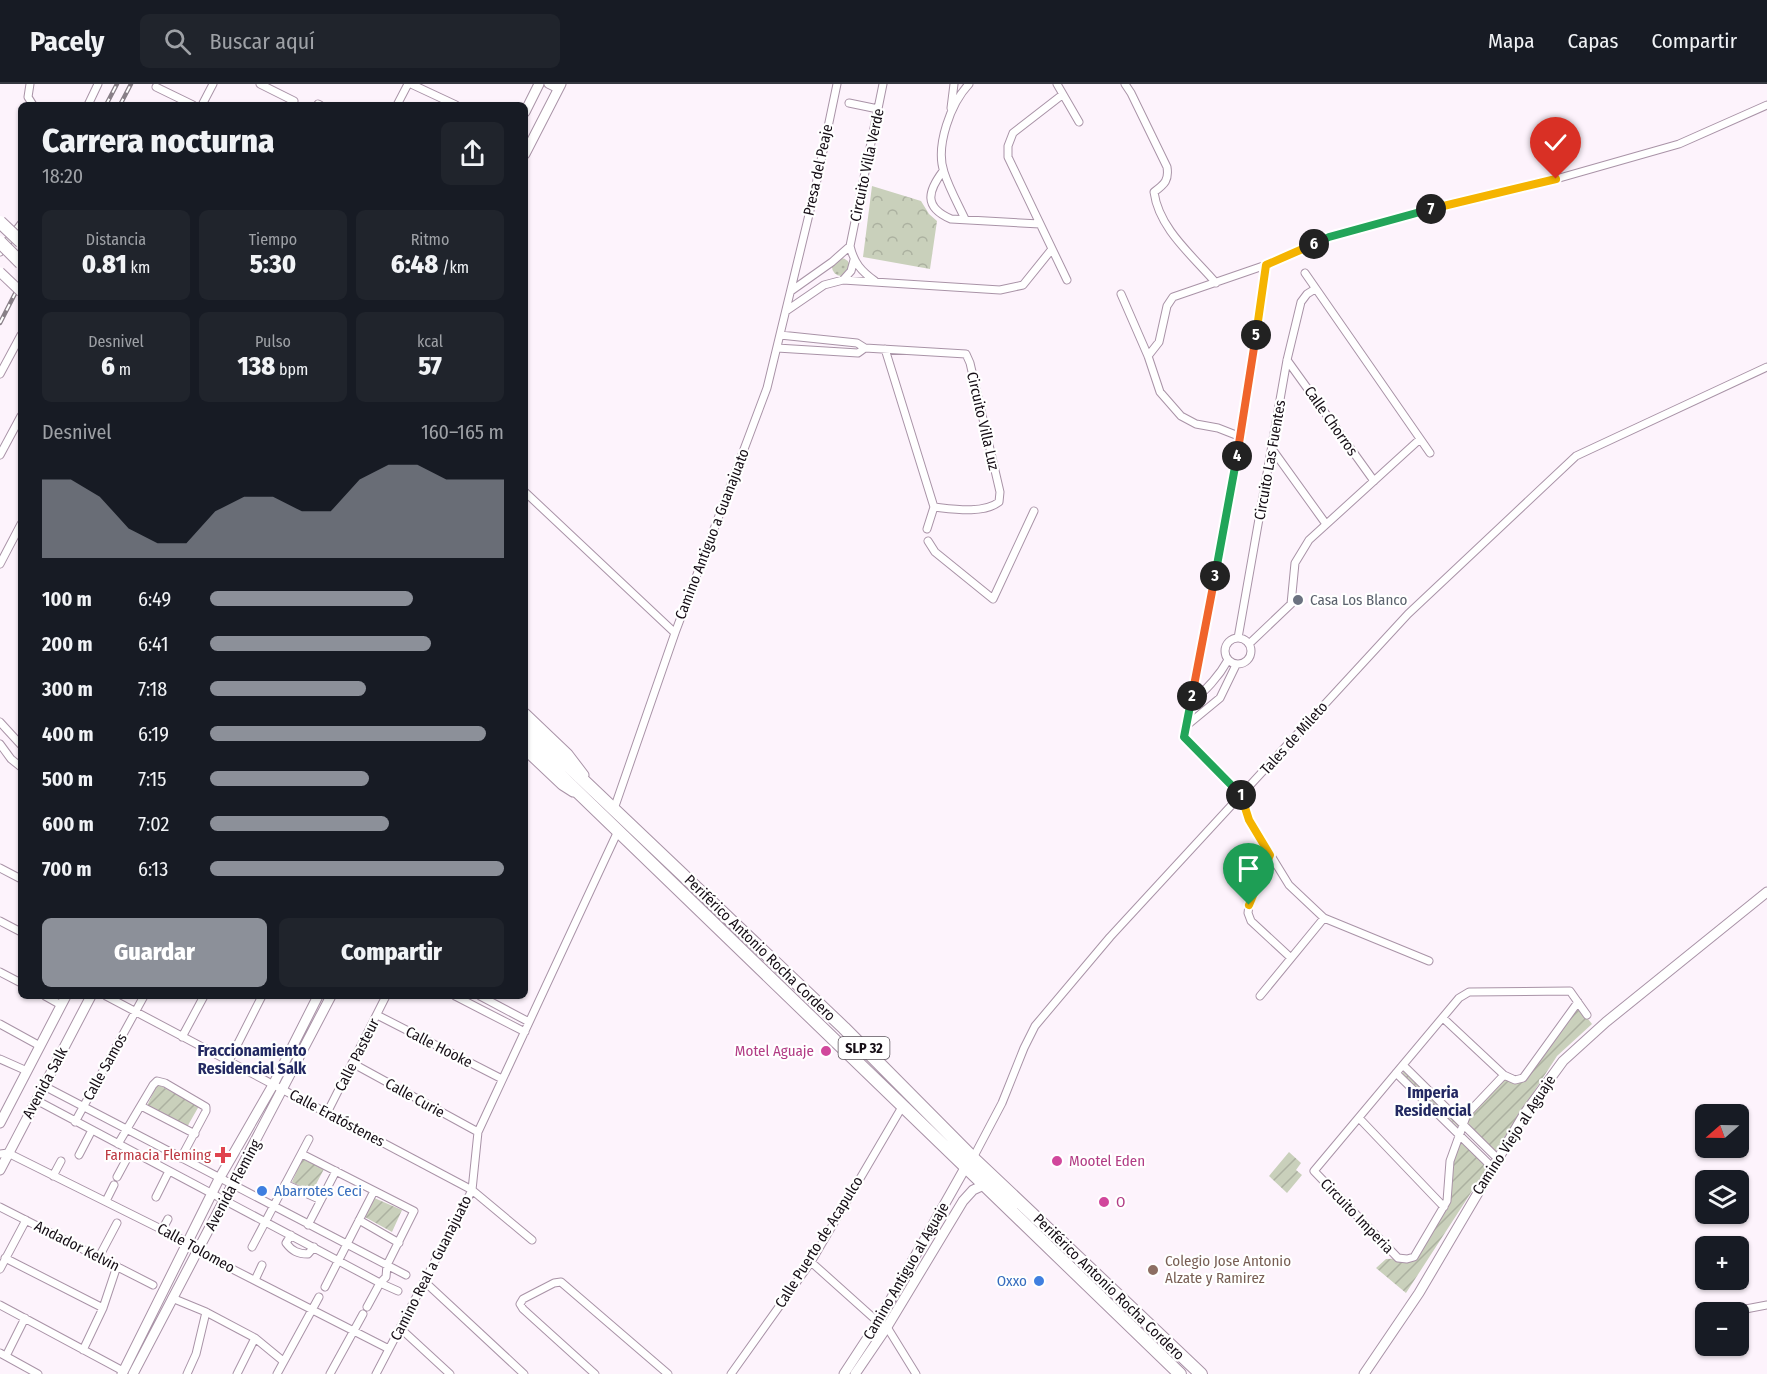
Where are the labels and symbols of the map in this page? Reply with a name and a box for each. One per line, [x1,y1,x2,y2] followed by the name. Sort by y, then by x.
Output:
[846,107,888,223] street label: Circuito Villa Verde
[1530,117,1581,179] pin
[800,123,836,217] street label: Presa del Peaje
[1416,194,1446,224] pin: 7
[1299,229,1329,259] pin: 6
[1241,320,1271,350] pin: 5
[963,370,1003,472] street label: Circuito Villa Luz
[1300,383,1362,459] street label: Calle Chorros
[1251,399,1289,521] street label: Circuito Las Fuentes
[1222,441,1252,471] pin: 4
[671,446,753,622] street label: Camino Antiguo a Guanajuato
[1200,561,1230,591] pin: 3
[1310,591,1408,609] place label: Casa Los Blanco
[1291,593,1305,607] marker: Casa Los Blanco
[1177,681,1207,711] pin: 2
[1257,698,1332,778] street label: Tales de Mileto
[1226,780,1256,810] pin: 1
[1223,843,1274,905] pin
[681,871,839,1025] street label: Periférico Antonio Rocha Cordero
[331,1015,383,1094] street label: Calle Pasteur
[403,1023,475,1071] street label: Calle Hooke
[79,1030,131,1104] street label: Calle Samos
[838,1037,890,1059] road number: SLP 32
[197,1041,307,1078] district label: Fraccionamiento Residencial Salk
[735,1042,814,1060] place label: Motel Aguaje
[19,1044,71,1122] street label: Avenida Salk
[819,1044,833,1058] marker: Motel Aguaje
[1469,1072,1559,1198] street label: Camino Viejo al Aguaje
[382,1074,448,1122] street label: Calle Curie
[1395,1083,1472,1120] district label: Imperia Residencial
[286,1085,388,1151] street label: Calle Eratóstenes
[1695,1104,1749,1158] north arrow
[201,1136,265,1234] street label: Avenida Fleming
[105,1146,211,1164] place label: Farmacia Fleming
[216,1148,230,1162] marker: Farmacia Fleming
[1069,1152,1145,1170] place label: Mootel Eden
[1050,1154,1064,1168] marker: Mootel Eden
[771,1173,867,1311] street label: Calle Puerto de Acapulco
[1317,1175,1397,1257] street label: Circuito Imperia
[274,1182,362,1200] place label: Abarrotes Ceci
[255,1184,269,1198] marker: Abarrotes Ceci
[387,1192,476,1344] street label: Camino Real a Guanajuato
[1116,1193,1125,1211] place label: O
[1097,1195,1111,1209] marker: O
[859,1199,953,1343] street label: Camino Antiguo al Aguaje
[1030,1210,1188,1364] street label: Periférico Antonio Rocha Cordero
[31,1217,123,1275] street label: Andador Kelvin
[154,1219,238,1277] street label: Calle Tolomeo
[1165,1252,1291,1287] place label: Colegio Jose Antonio Alzate y Ramirez
[1146,1263,1160,1277] marker: Colegio Jose Antonio Alzate y Ramirez
[997,1272,1027,1290] place label: Oxxo
[1032,1274,1046,1288] marker: Oxxo

